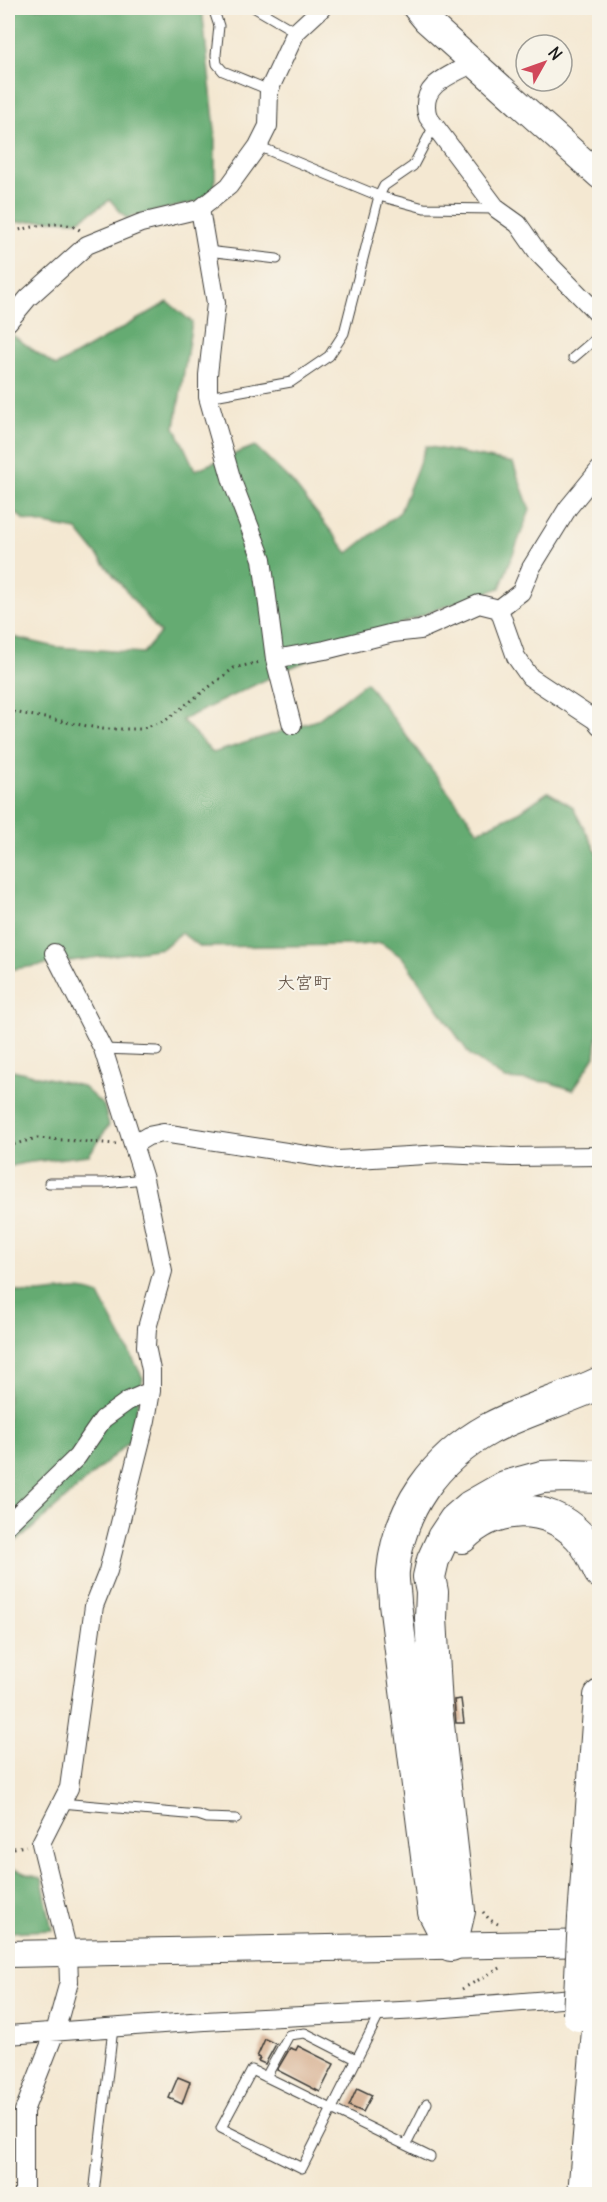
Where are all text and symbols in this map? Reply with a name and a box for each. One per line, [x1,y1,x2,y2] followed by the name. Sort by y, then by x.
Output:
[514,33,574,93] north arrow
[544,43,567,64] text: N
[277,971,331,994] district label: 大宮町

